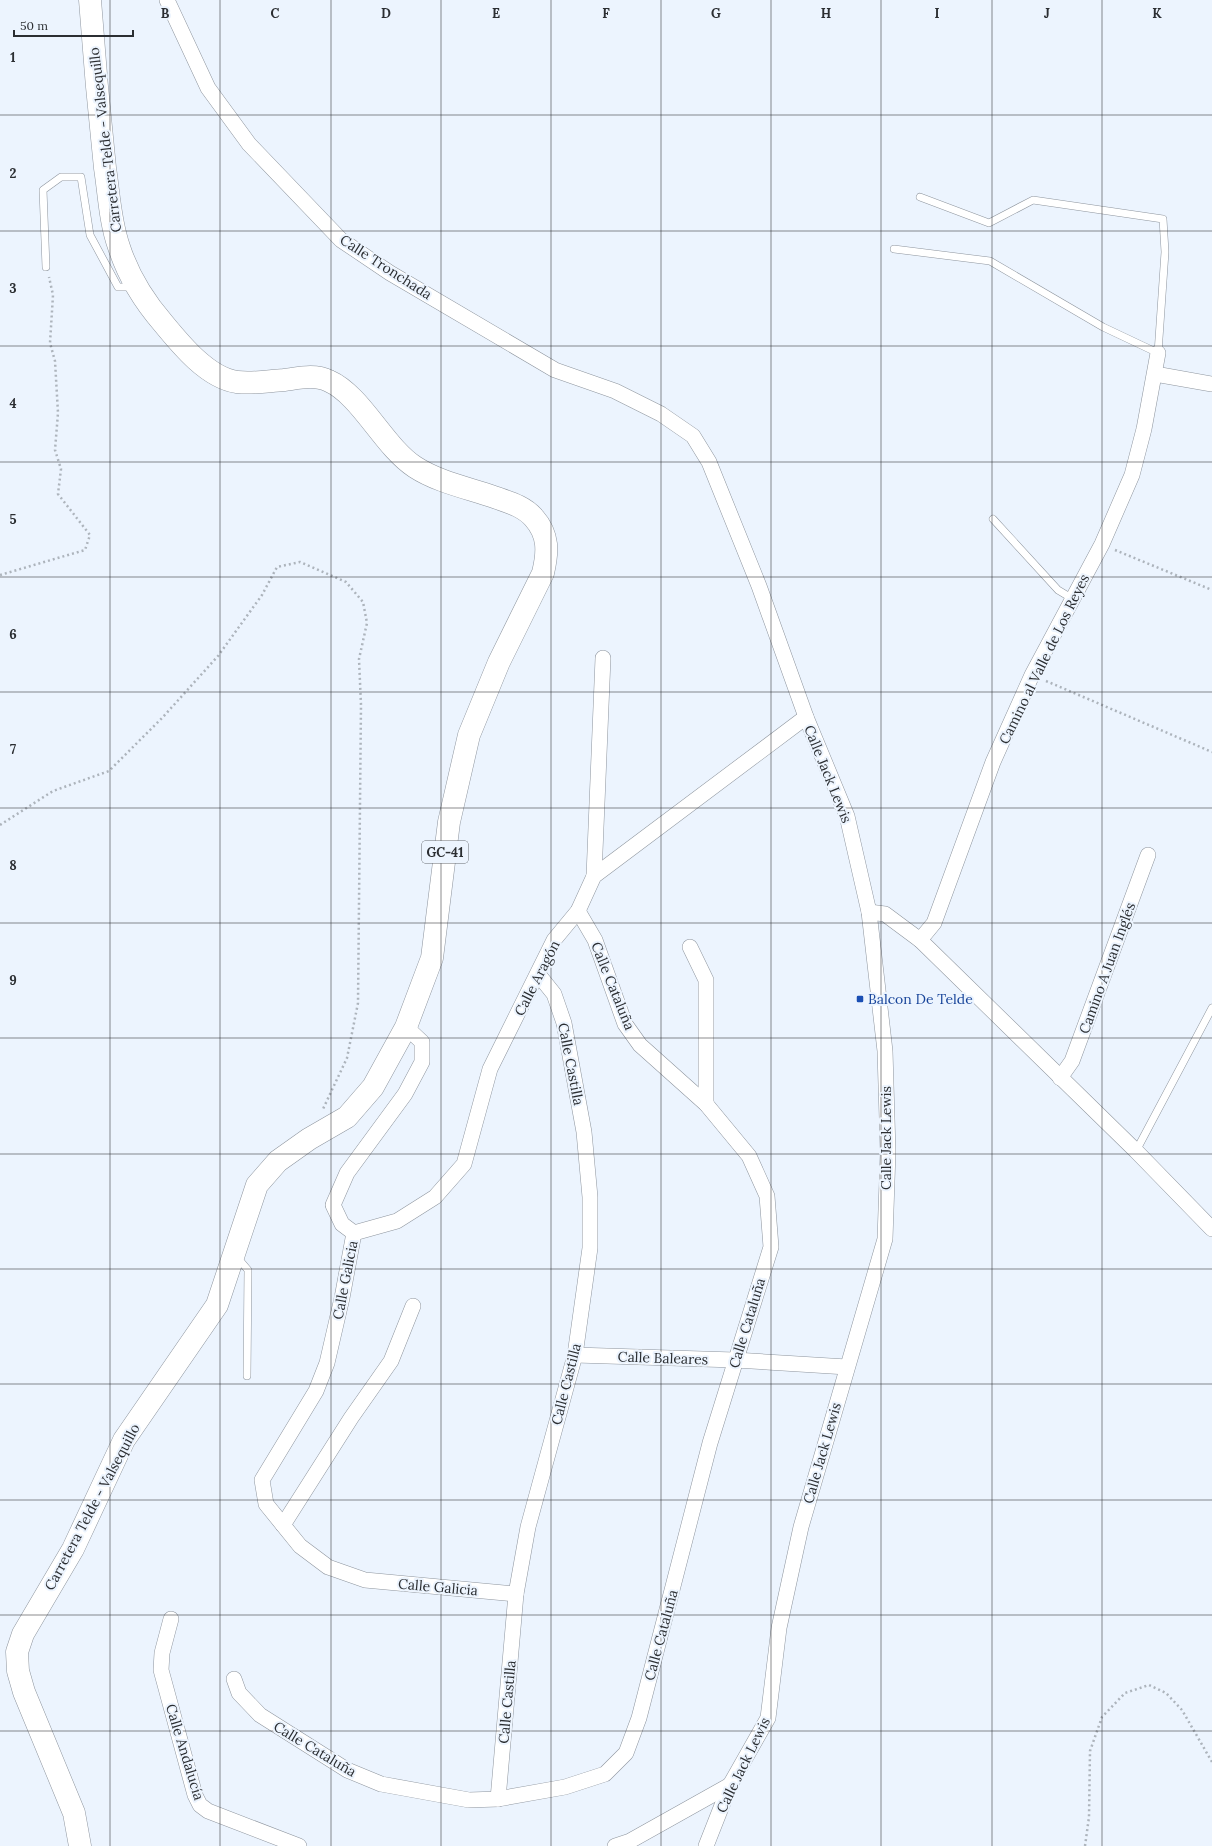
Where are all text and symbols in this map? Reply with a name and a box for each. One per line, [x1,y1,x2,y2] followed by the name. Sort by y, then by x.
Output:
[161,5,170,22] text: B
[271,5,280,22] text: C
[381,5,391,22] text: D
[492,5,500,22] text: E
[602,5,610,22] text: F
[711,5,721,22] text: G
[821,5,831,22] text: H
[934,5,940,22] text: I
[1044,5,1050,22] text: J
[1152,5,1162,22] text: K
[14,12,133,38] scale bar
[20,18,48,33] text: 50 m
[85,46,125,234] street label: Carretera Telde - Valsequillo
[10,49,16,66] text: 1
[10,165,17,182] text: 2
[337,231,435,303] street label: Calle Tronchada
[9,280,17,297] text: 3
[9,395,17,412] text: 4
[9,511,17,528] text: 5
[995,571,1093,747] street label: Camino al Valle de Los Reyes
[9,626,17,643] text: 6
[800,722,856,826] street label: Calle Jack Lewis
[10,741,16,758] text: 7
[422,841,468,863] road number: GC-41
[9,857,17,874] text: 8
[1075,900,1139,1036] street label: Camino A Juan Inglés
[510,937,564,1019] street label: Calle Aragón
[587,939,639,1033] street label: Calle Cataluña
[9,972,17,989] text: 9
[868,990,973,1008] place label: Balcon De Telde
[855,994,865,1004] marker: Balcon De Telde
[554,1021,588,1107] street label: Calle Castilla
[877,1086,895,1190] street label: Calle Jack Lewis
[329,1239,361,1321] street label: Calle Galicia
[725,1276,769,1370] street label: Calle Cataluña
[547,1341,585,1427] street label: Calle Castilla
[617,1347,709,1369] street label: Calle Baleares
[799,1401,845,1505] street label: Calle Jack Lewis
[40,1421,144,1593] street label: Carretera Telde - Valsequillo
[397,1575,479,1599] street label: Calle Galicia
[640,1588,682,1682] street label: Calle Cataluña
[494,1660,520,1744] street label: Calle Castilla
[162,1702,208,1802] street label: Calle Andalucía
[712,1714,774,1816] street label: Calle Jack Lewis
[270,1717,360,1781] street label: Calle Cataluña

